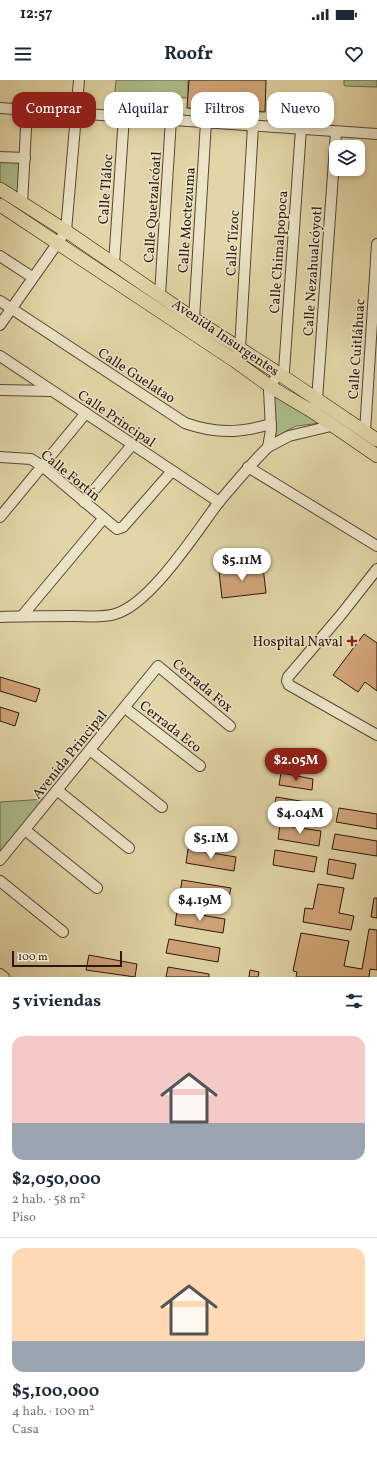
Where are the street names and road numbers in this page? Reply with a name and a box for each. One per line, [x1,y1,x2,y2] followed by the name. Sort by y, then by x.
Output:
[140,151,167,263] street label: Calle Quetzalcóatl
[95,153,118,225] street label: Calle Tláloc
[174,167,201,274] street label: Calle Moctezuma
[266,190,293,314] street label: Calle Chimalpopoca
[299,206,328,337] street label: Calle Nezahualcóyotl
[222,210,245,277] street label: Calle Tízoc
[168,295,283,381] street label: Avenida Insurgentes
[345,298,370,400] street label: Calle Cuitláhuac
[94,344,179,408] street label: Calle Guelatao
[73,386,159,452] street label: Calle Principal
[36,446,104,506] street label: Calle Fortín
[168,655,236,717] street label: Cerrada Fox
[135,697,205,758] street label: Cerrada Eco
[28,706,112,803] street label: Avenida Principal

